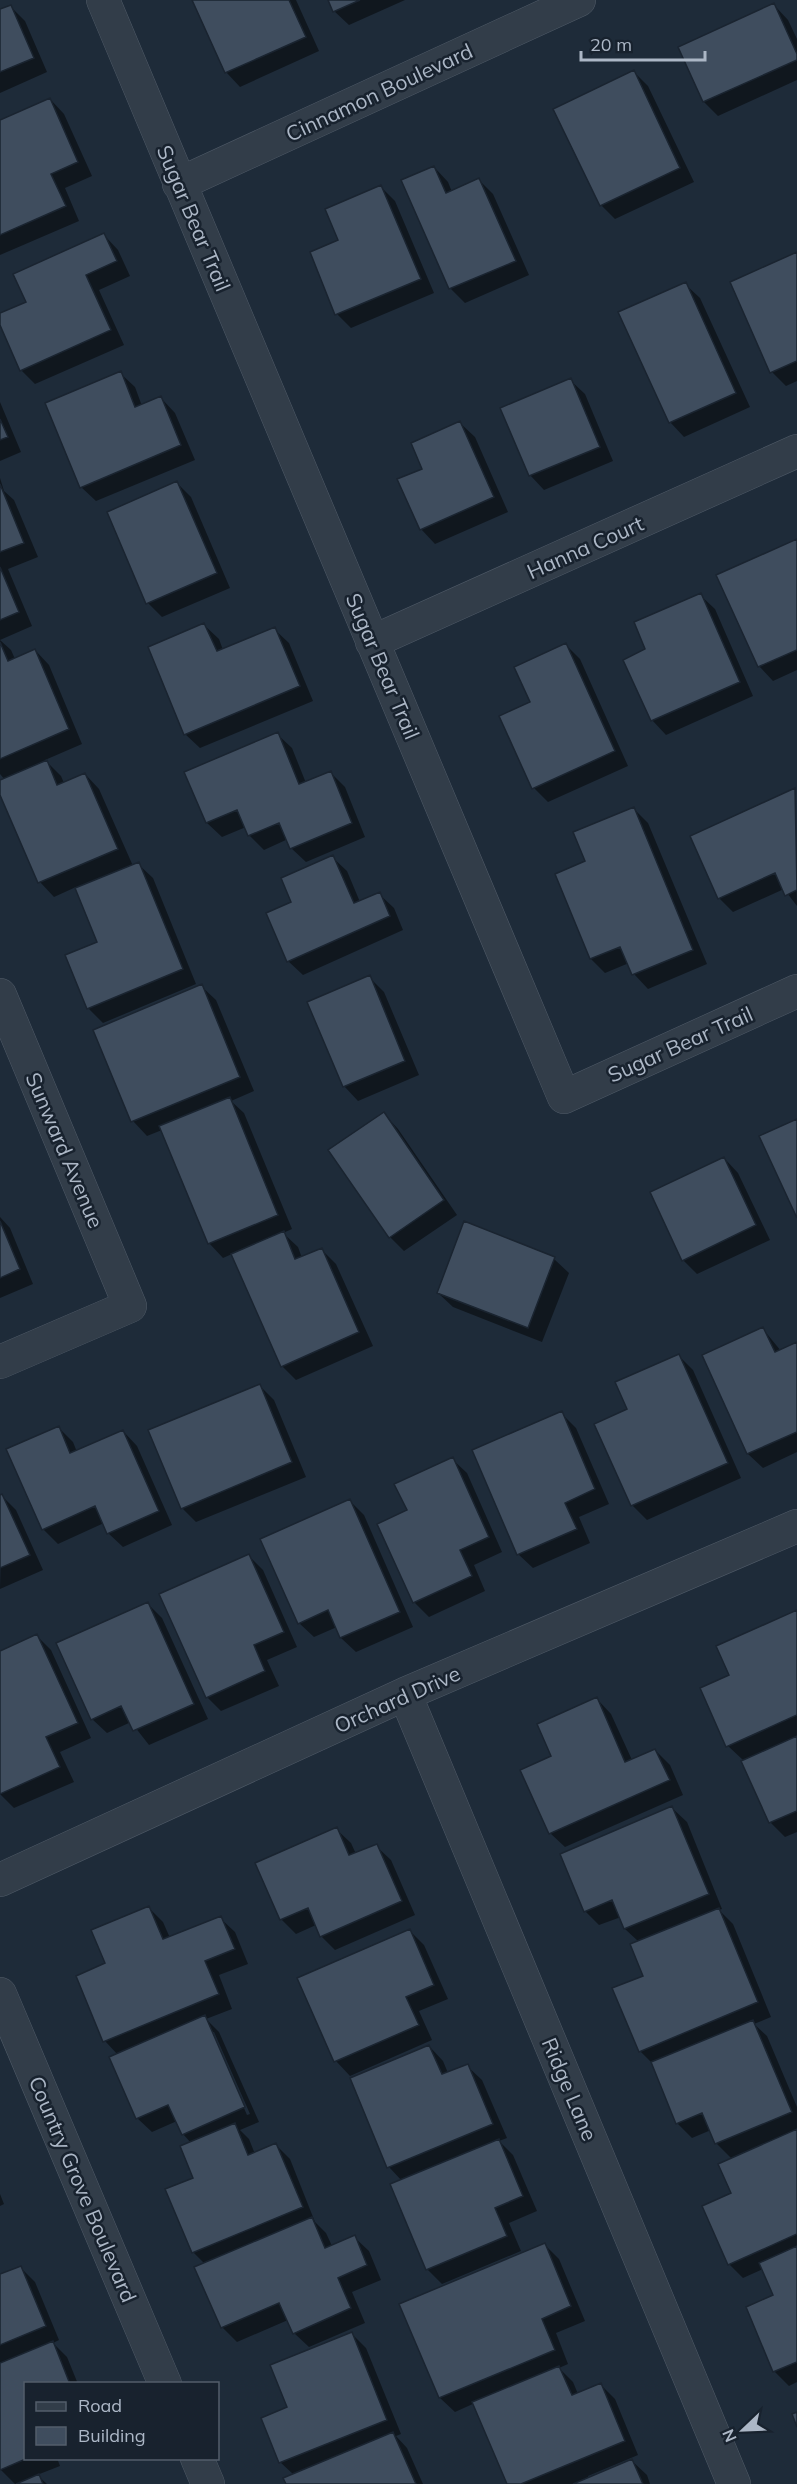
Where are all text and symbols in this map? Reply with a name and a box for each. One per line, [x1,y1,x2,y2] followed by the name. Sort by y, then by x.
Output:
[581,24,706,62] scale bar
[590,33,632,56] text: 20 m
[281,37,477,147] street label: Cinnamon Boulevard
[152,141,236,295] street label: Sugar Bear Trail
[523,510,647,584] street label: Hanna Court
[341,589,425,743] street label: Sugar Bear Trail
[603,1000,757,1088] street label: Sugar Bear Trail
[20,1068,110,1232] street label: Sunward Avenue
[330,1660,464,1738] street label: Orchard Drive
[537,2034,603,2144] street label: Ridge Lane
[24,2072,142,2306] street label: Country Grove Boulevard
[24,2382,219,2460] legend
[78,2394,122,2417] text: Road
[713,2400,773,2460] north arrow
[78,2424,146,2447] text: Building
[718,2426,741,2445] text: N

